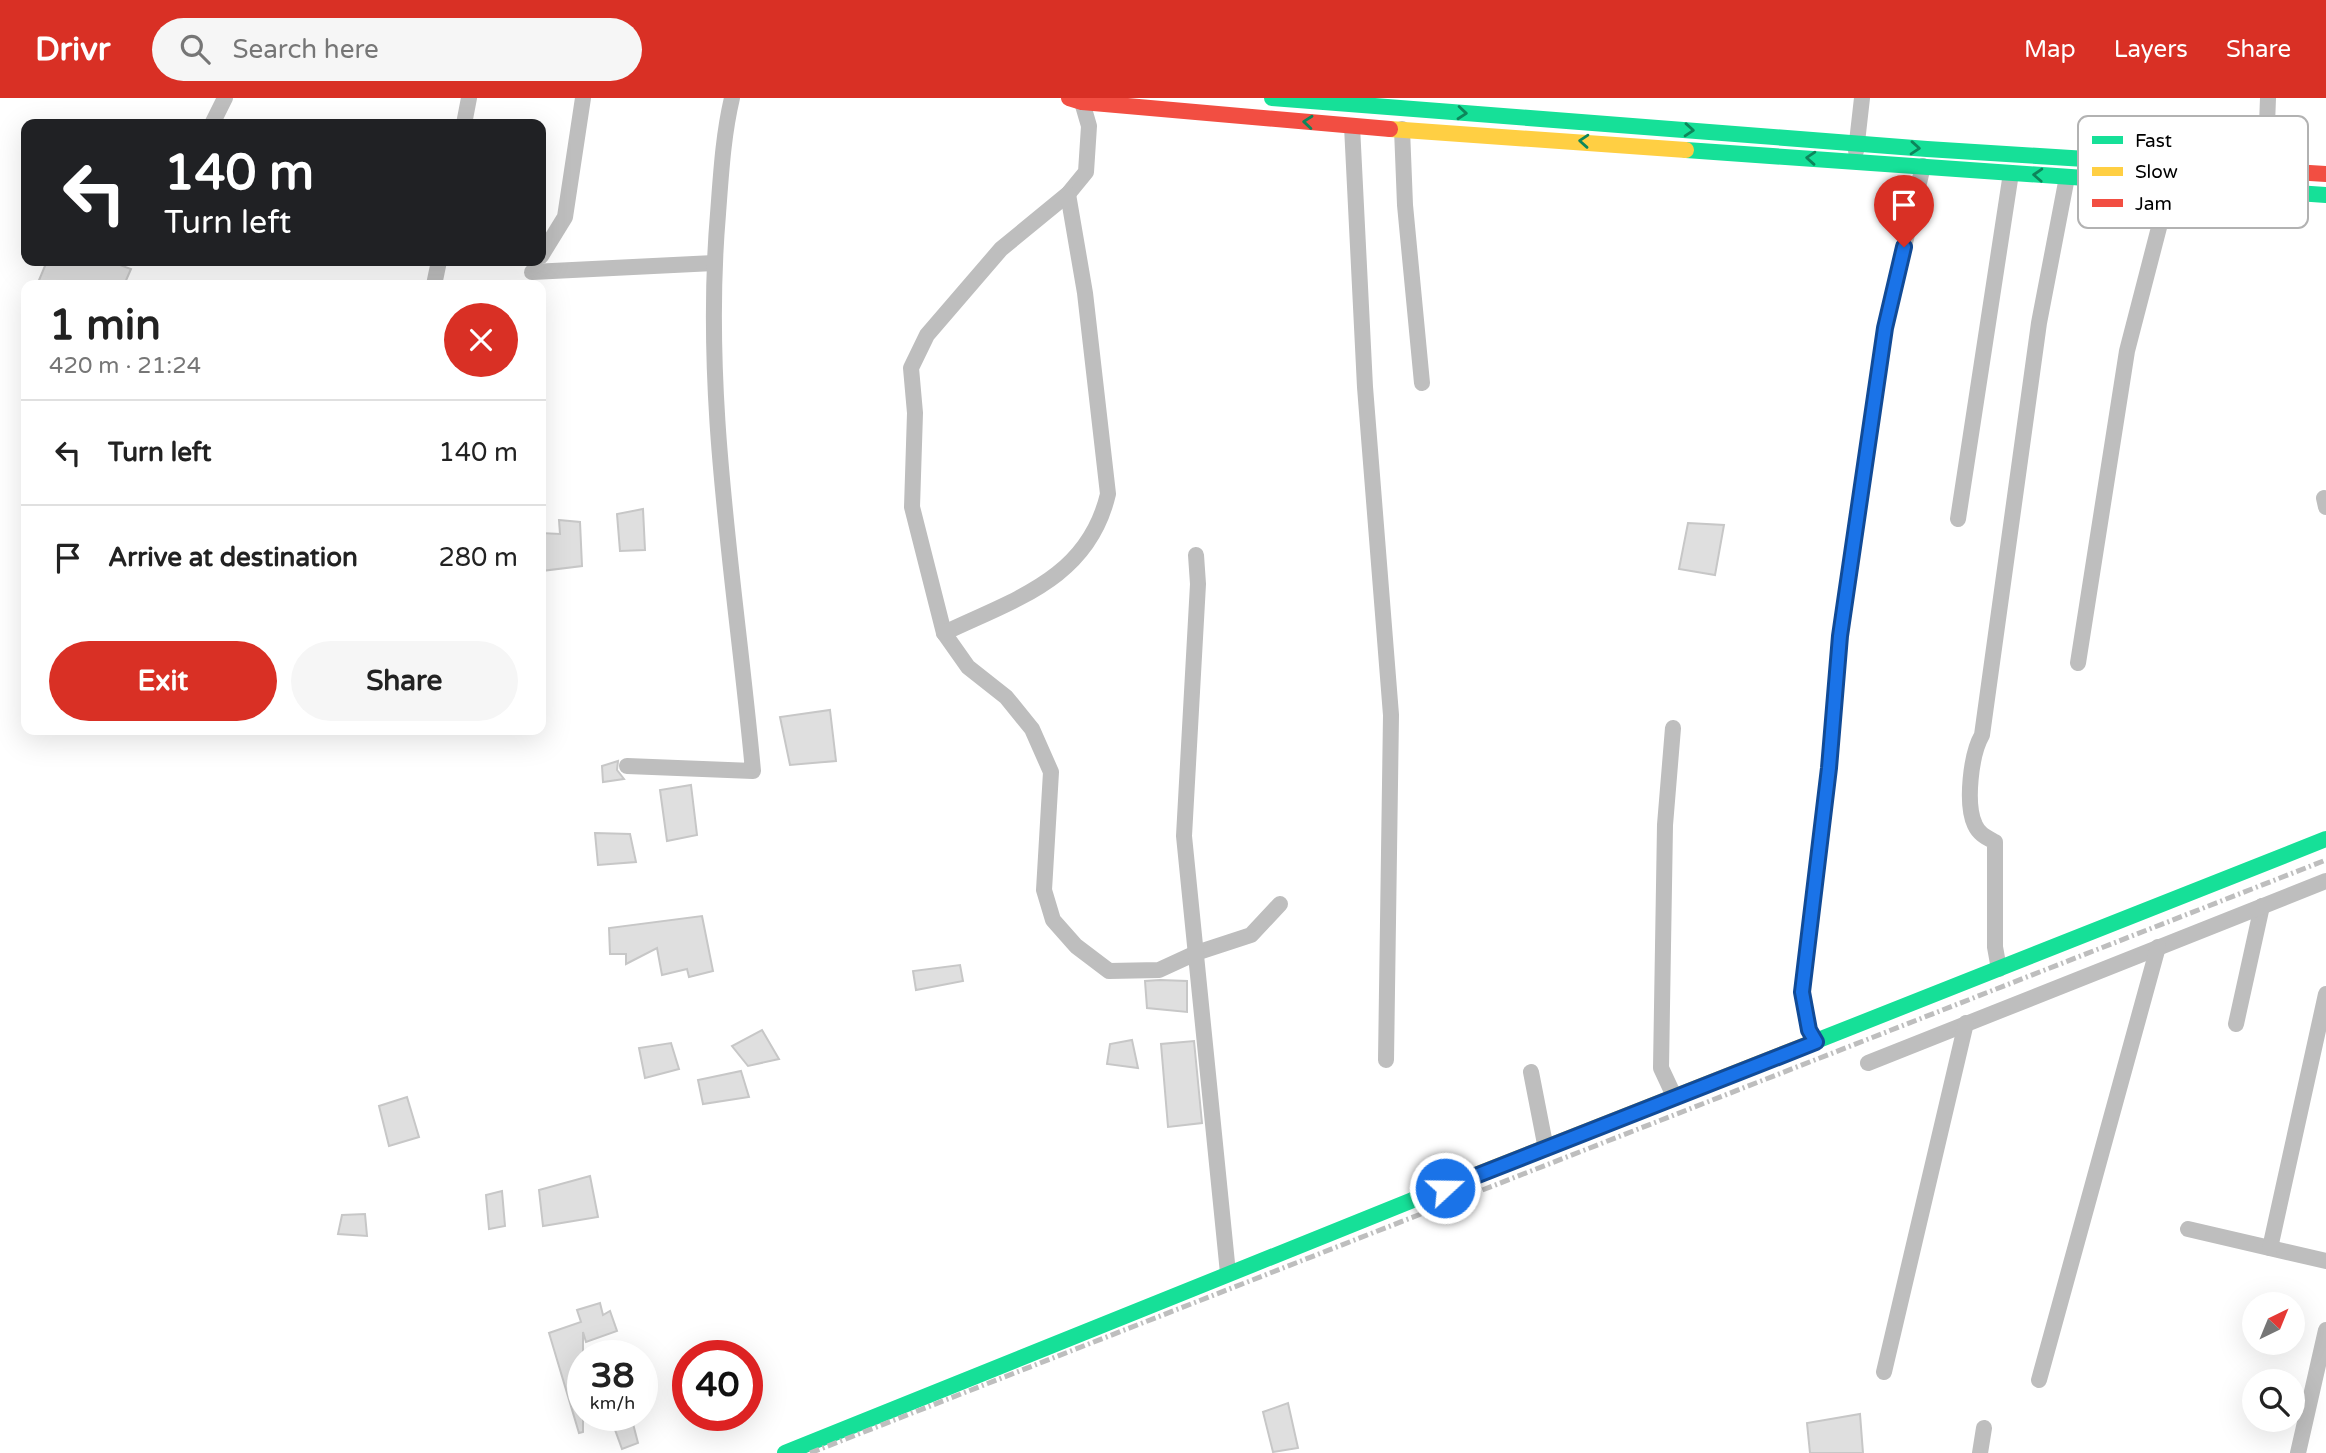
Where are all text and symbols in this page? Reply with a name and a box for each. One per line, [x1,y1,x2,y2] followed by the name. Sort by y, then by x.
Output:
[152,18,642,81] search box
[35,30,110,69] text: Drivr
[176,30,214,68] icon: search
[232,34,379,65] text: Search here
[2024,35,2076,64] text: Map
[2114,35,2188,64] text: Layers
[2226,35,2291,64] text: Share
[1457,105,1468,120] one-way arrow
[1303,115,1314,130] one-way arrow
[2078,116,2308,228] legend
[1683,123,1694,138] one-way arrow
[2135,130,2172,152] text: Fast
[1578,134,1589,149] one-way arrow
[1910,140,1921,155] one-way arrow
[164,144,314,203] text: 140 m
[49,147,140,238] icon: left
[1805,151,1816,166] one-way arrow
[2135,161,2178,183] text: Slow
[2032,168,2043,183] one-way arrow
[1874,175,1934,247] pin
[1885,186,1923,224] icon: arrive
[2135,193,2172,215] text: Jam
[164,204,291,242] text: Turn left
[49,300,161,351] text: 1 min
[444,303,518,377] button: close
[49,352,201,380] text: 420 m · 21:24
[49,434,87,472] icon: left
[108,437,211,468] text: Turn left
[438,437,518,468] text: 140 m
[49,539,87,577] icon: arrive
[108,542,358,573] text: Arrive at destination
[438,542,518,573] text: 280 m
[49,641,277,721] button: Exit
[291,641,518,721] button: Share
[1408,1151,1482,1225] position arrow
[2242,1292,2305,1354] north arrow
[2242,1292,2305,1432] map controls
[672,1340,763,1431] speed limit sign: 40
[591,1355,634,1397] text: 38
[2242,1369,2305,1432] button: search
[590,1392,635,1414] text: km/h

